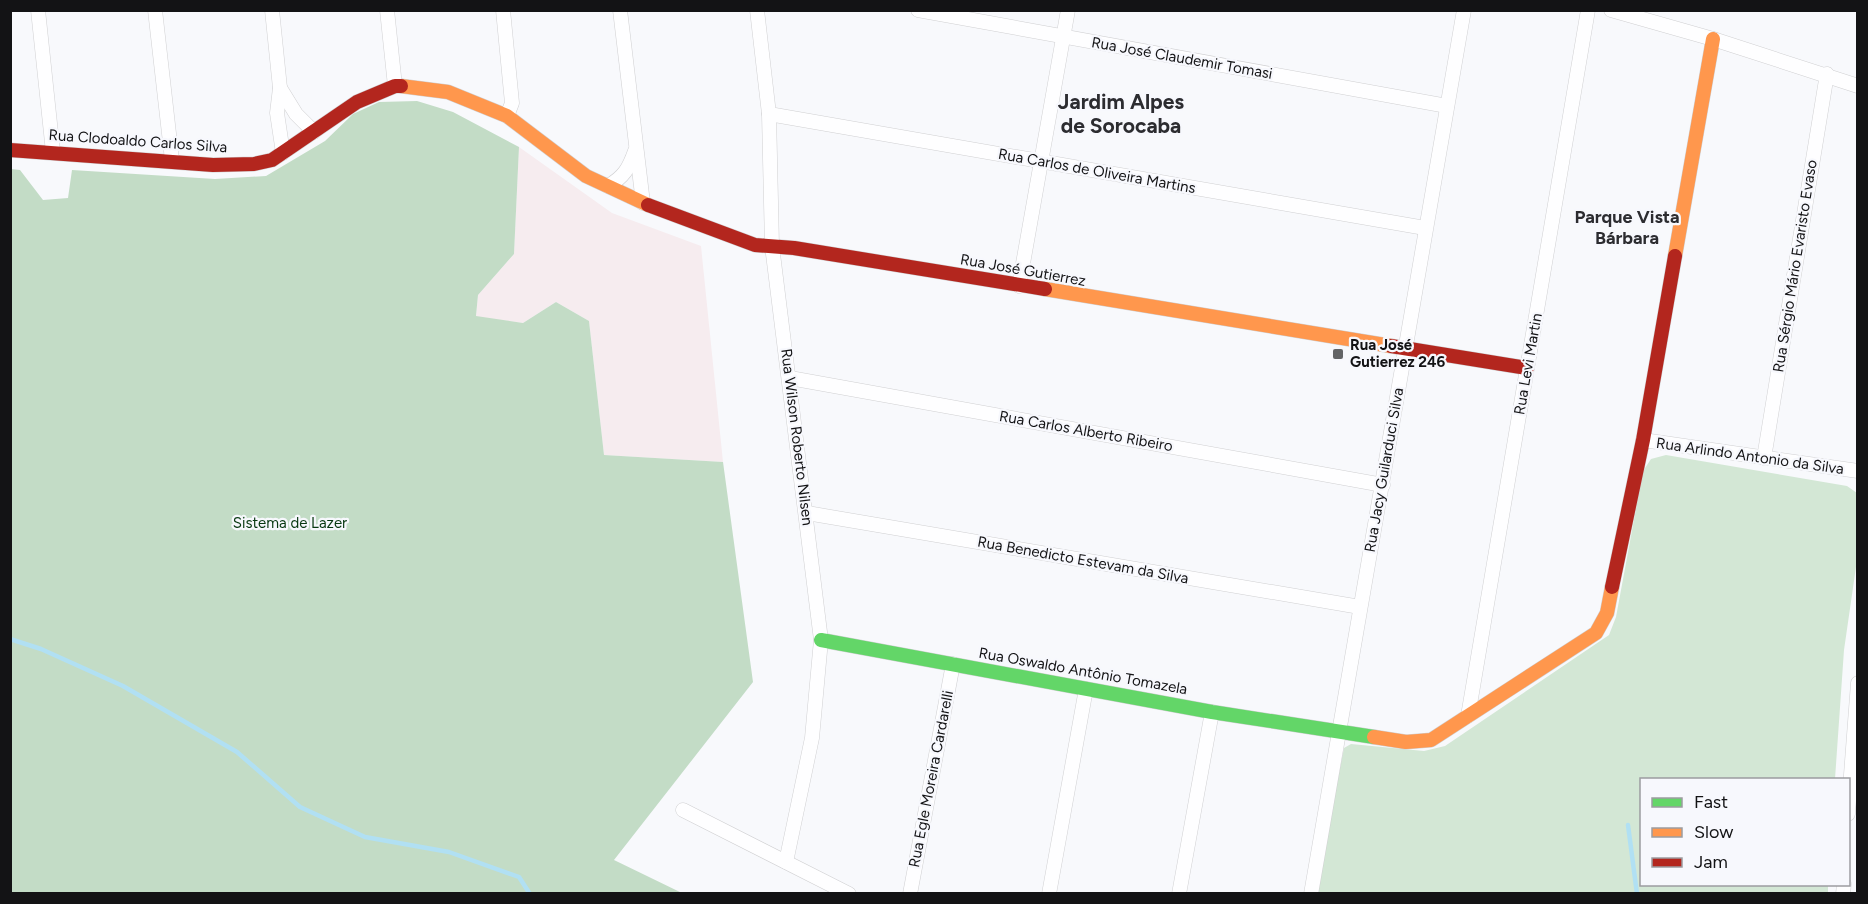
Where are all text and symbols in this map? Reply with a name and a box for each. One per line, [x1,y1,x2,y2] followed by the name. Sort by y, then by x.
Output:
[1090,33,1274,83] street label: Rua José Claudemir Tomasi
[1058,89,1184,138] district label: Jardim Alpes de Sorocaba
[48,126,228,156] street label: Rua Clodoaldo Carlos Silva
[997,145,1197,197] street label: Rua Carlos de Oliveira Martins
[1769,158,1821,374] street label: Rua Sérgio Mário Evaristo Evaso
[1575,206,1680,249] district label: Parque Vista Bárbara
[959,250,1087,290] street label: Rua José Gutierrez
[1510,312,1546,416] street label: Rua Levi Martin
[1350,336,1446,371] place label: Rua José Gutierrez 246
[777,347,817,527] street label: Rua Wilson Roberto Nilsen
[1331,347,1345,361] marker: Rua José Gutierrez 246
[1361,386,1407,554] street label: Rua Jacy Guilarduci Silva
[998,407,1175,455] street label: Rua Carlos Alberto Ribeiro
[1655,434,1845,478] street label: Rua Arlindo Antonio da Silva
[233,514,347,532] park label: Sistema de Lazer
[976,533,1190,587] street label: Rua Benedicto Estevam da Silva
[977,644,1189,698] street label: Rua Oswaldo Antônio Tomazela
[905,689,957,869] street label: Rua Egle Moreira Cardarelli
[1640,778,1850,886] legend
[1694,791,1728,813] text: Fast
[1694,821,1733,843] text: Slow
[1694,851,1728,873] text: Jam

